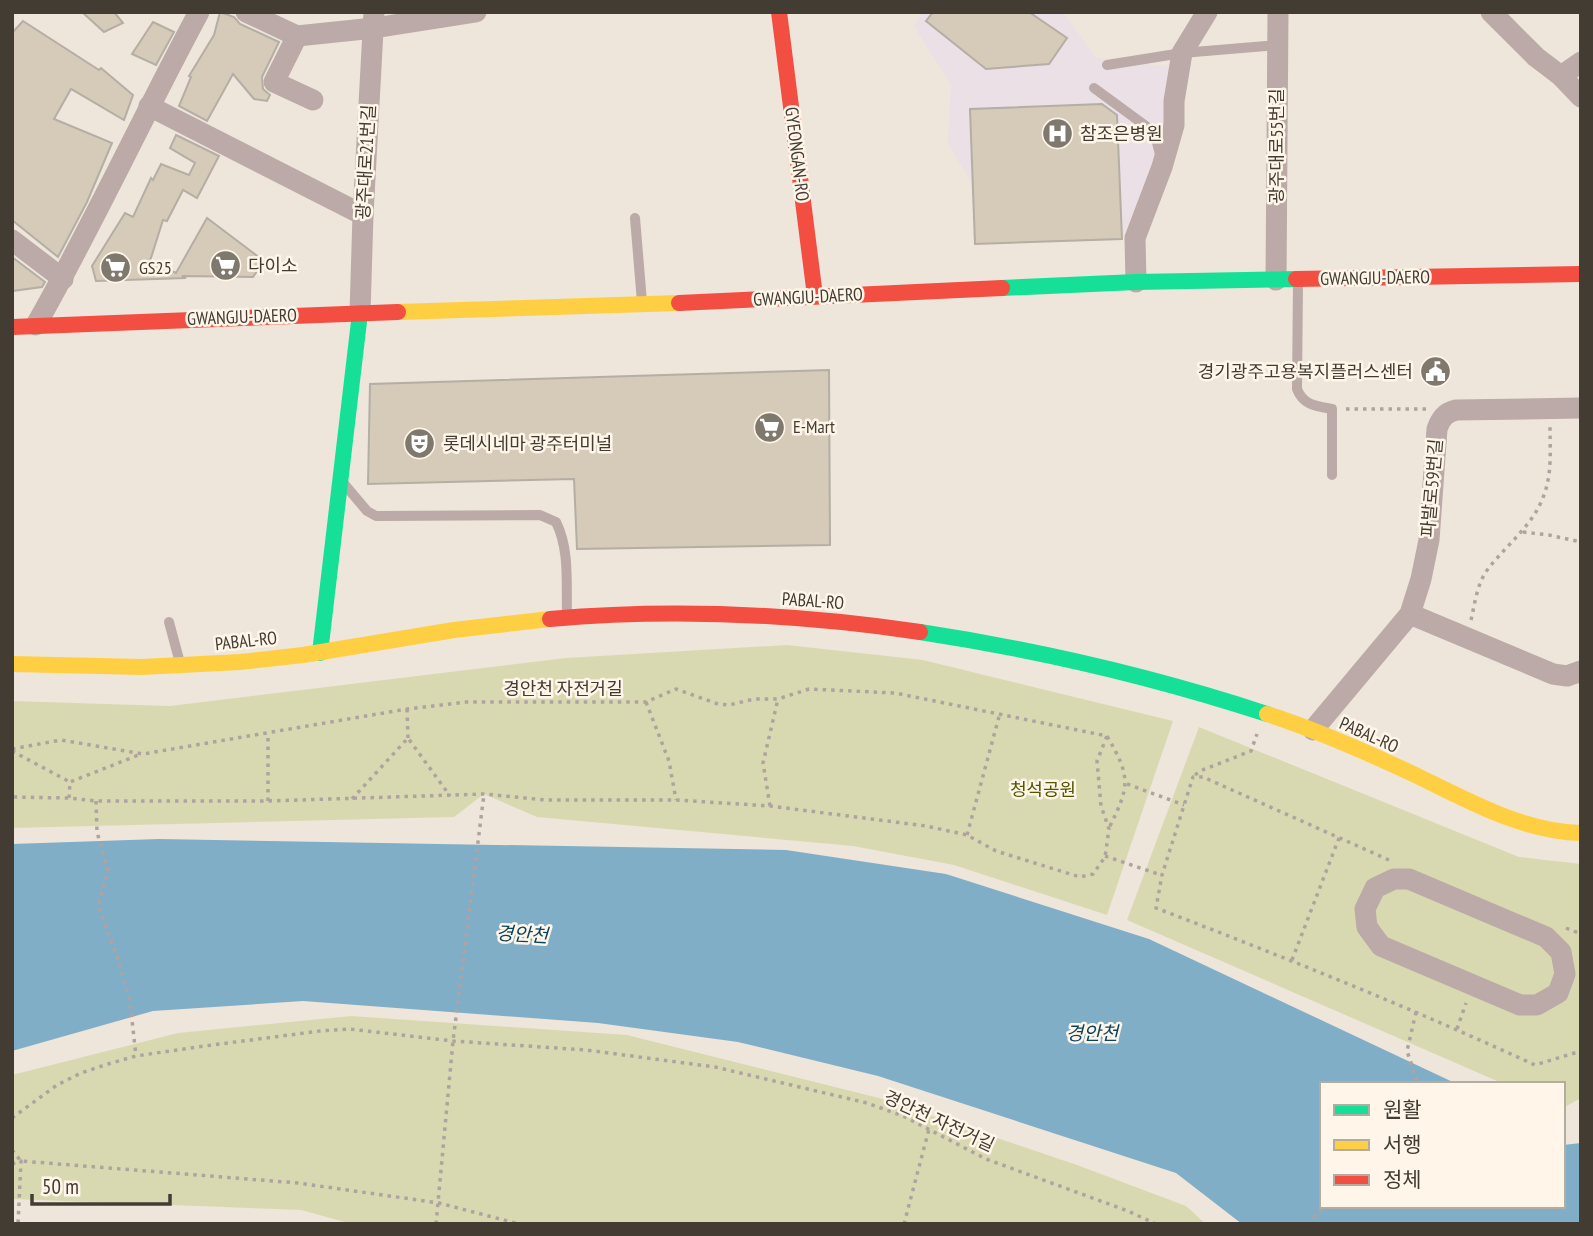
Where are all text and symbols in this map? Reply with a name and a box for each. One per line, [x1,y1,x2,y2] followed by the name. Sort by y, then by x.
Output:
[1265,88,1288,204] street label: 광주대로55번길
[351,104,380,220] street label: 광주대로21번길
[780,106,815,202] street label: GYEONGAN-RO
[1040,117,1074,151] hospital icon: 참조은병원
[1080,122,1163,145] place label: 참조은병원
[208,249,242,283] supermarket icon: 다이소
[99,251,133,285] supermarket icon: GS25
[248,254,298,277] place label: 다이소
[139,256,172,279] place label: GS25
[1320,265,1430,290] street label: GWANGJU-DAERO
[753,282,864,311] street label: GWANGJU-DAERO
[187,303,297,330] street label: GWANGJU-DAERO
[1419,355,1453,389] public building icon: 경기광주고용복지플러스센터
[1198,360,1413,383] place label: 경기광주고용복지플러스센터
[753,410,787,444] supermarket icon: E-Mart
[793,415,835,438] place label: E-Mart
[403,427,437,461] theatre icon: 롯데시네마 광주터미널
[443,432,612,455] place label: 롯데시네마 광주터미널
[1416,438,1447,538] street label: 파발로59번길
[781,587,845,614] street label: PABAL-RO
[214,626,278,655] street label: PABAL-RO
[503,677,623,700] street label: 경안천 자전거길
[1336,711,1402,758] street label: PABAL-RO
[1010,778,1076,801] park label: 청석공원
[495,921,550,947] water label: 경안천
[1066,1021,1120,1045] water label: 경안천
[1320,1082,1565,1208] legend
[880,1085,998,1156] street label: 경안천 자전거길
[1383,1096,1422,1123] text: 원활
[1383,1131,1422,1158] text: 서행
[32,1162,170,1206] scale bar
[1383,1166,1422,1193] text: 정체
[42,1173,79,1200] text: 50 m

